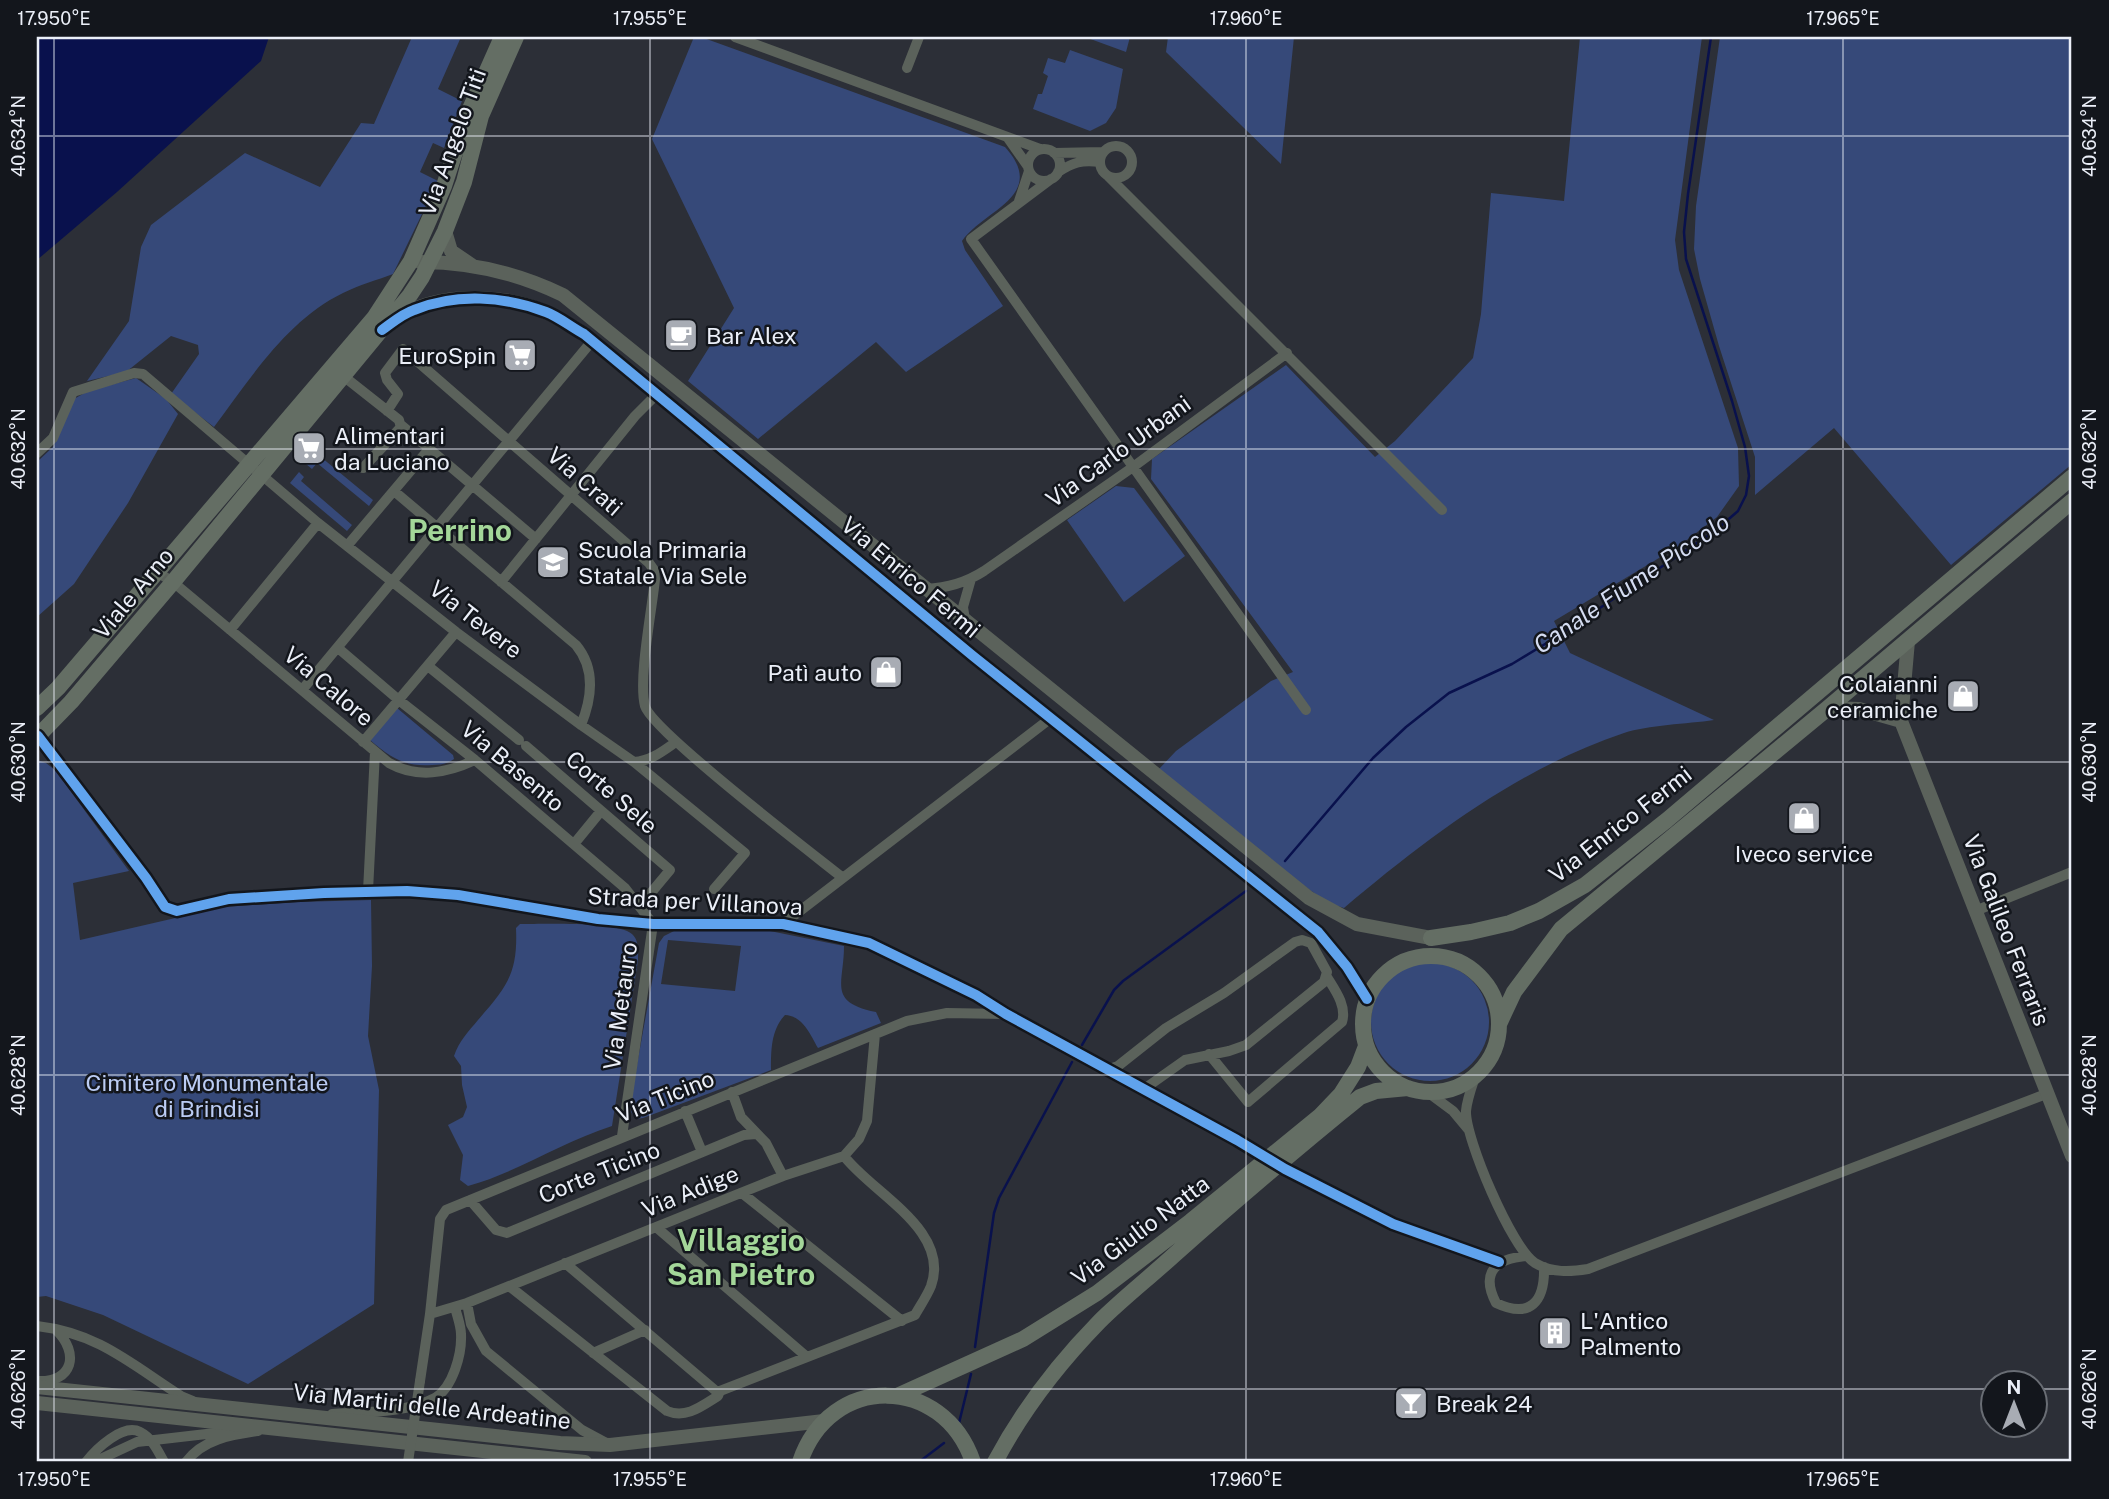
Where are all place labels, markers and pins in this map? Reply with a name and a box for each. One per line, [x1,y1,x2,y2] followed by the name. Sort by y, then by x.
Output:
[662,316,700,354] cafe icon: Bar Alex
[706,322,797,349] place label: Bar Alex
[501,336,539,374] supermarket icon: EuroSpin
[398,342,496,369] place label: EuroSpin
[334,422,450,475] place label: Alimentari da Luciano
[290,429,328,467] supermarket icon: Alimentari da Luciano
[578,536,747,589] place label: Scuola Primaria Statale Via Sele
[534,543,572,581] school or university icon: Scuola Primaria Statale Via Sele
[867,653,905,691] shop icon: Patì auto
[768,659,862,686] place label: Patì auto
[1827,670,1938,723] place label: Colaianni ceramiche
[1944,677,1982,715] shop icon: Colaianni ceramiche
[1785,799,1823,837] shop icon: Iveco service
[1735,840,1873,867] place label: Iveco service
[1580,1307,1681,1360] place label: L'Antico Palmento
[1536,1314,1574,1352] building icon: L'Antico Palmento
[1392,1384,1430,1422] bar icon: Break 24
[1436,1390,1533,1417] place label: Break 24

